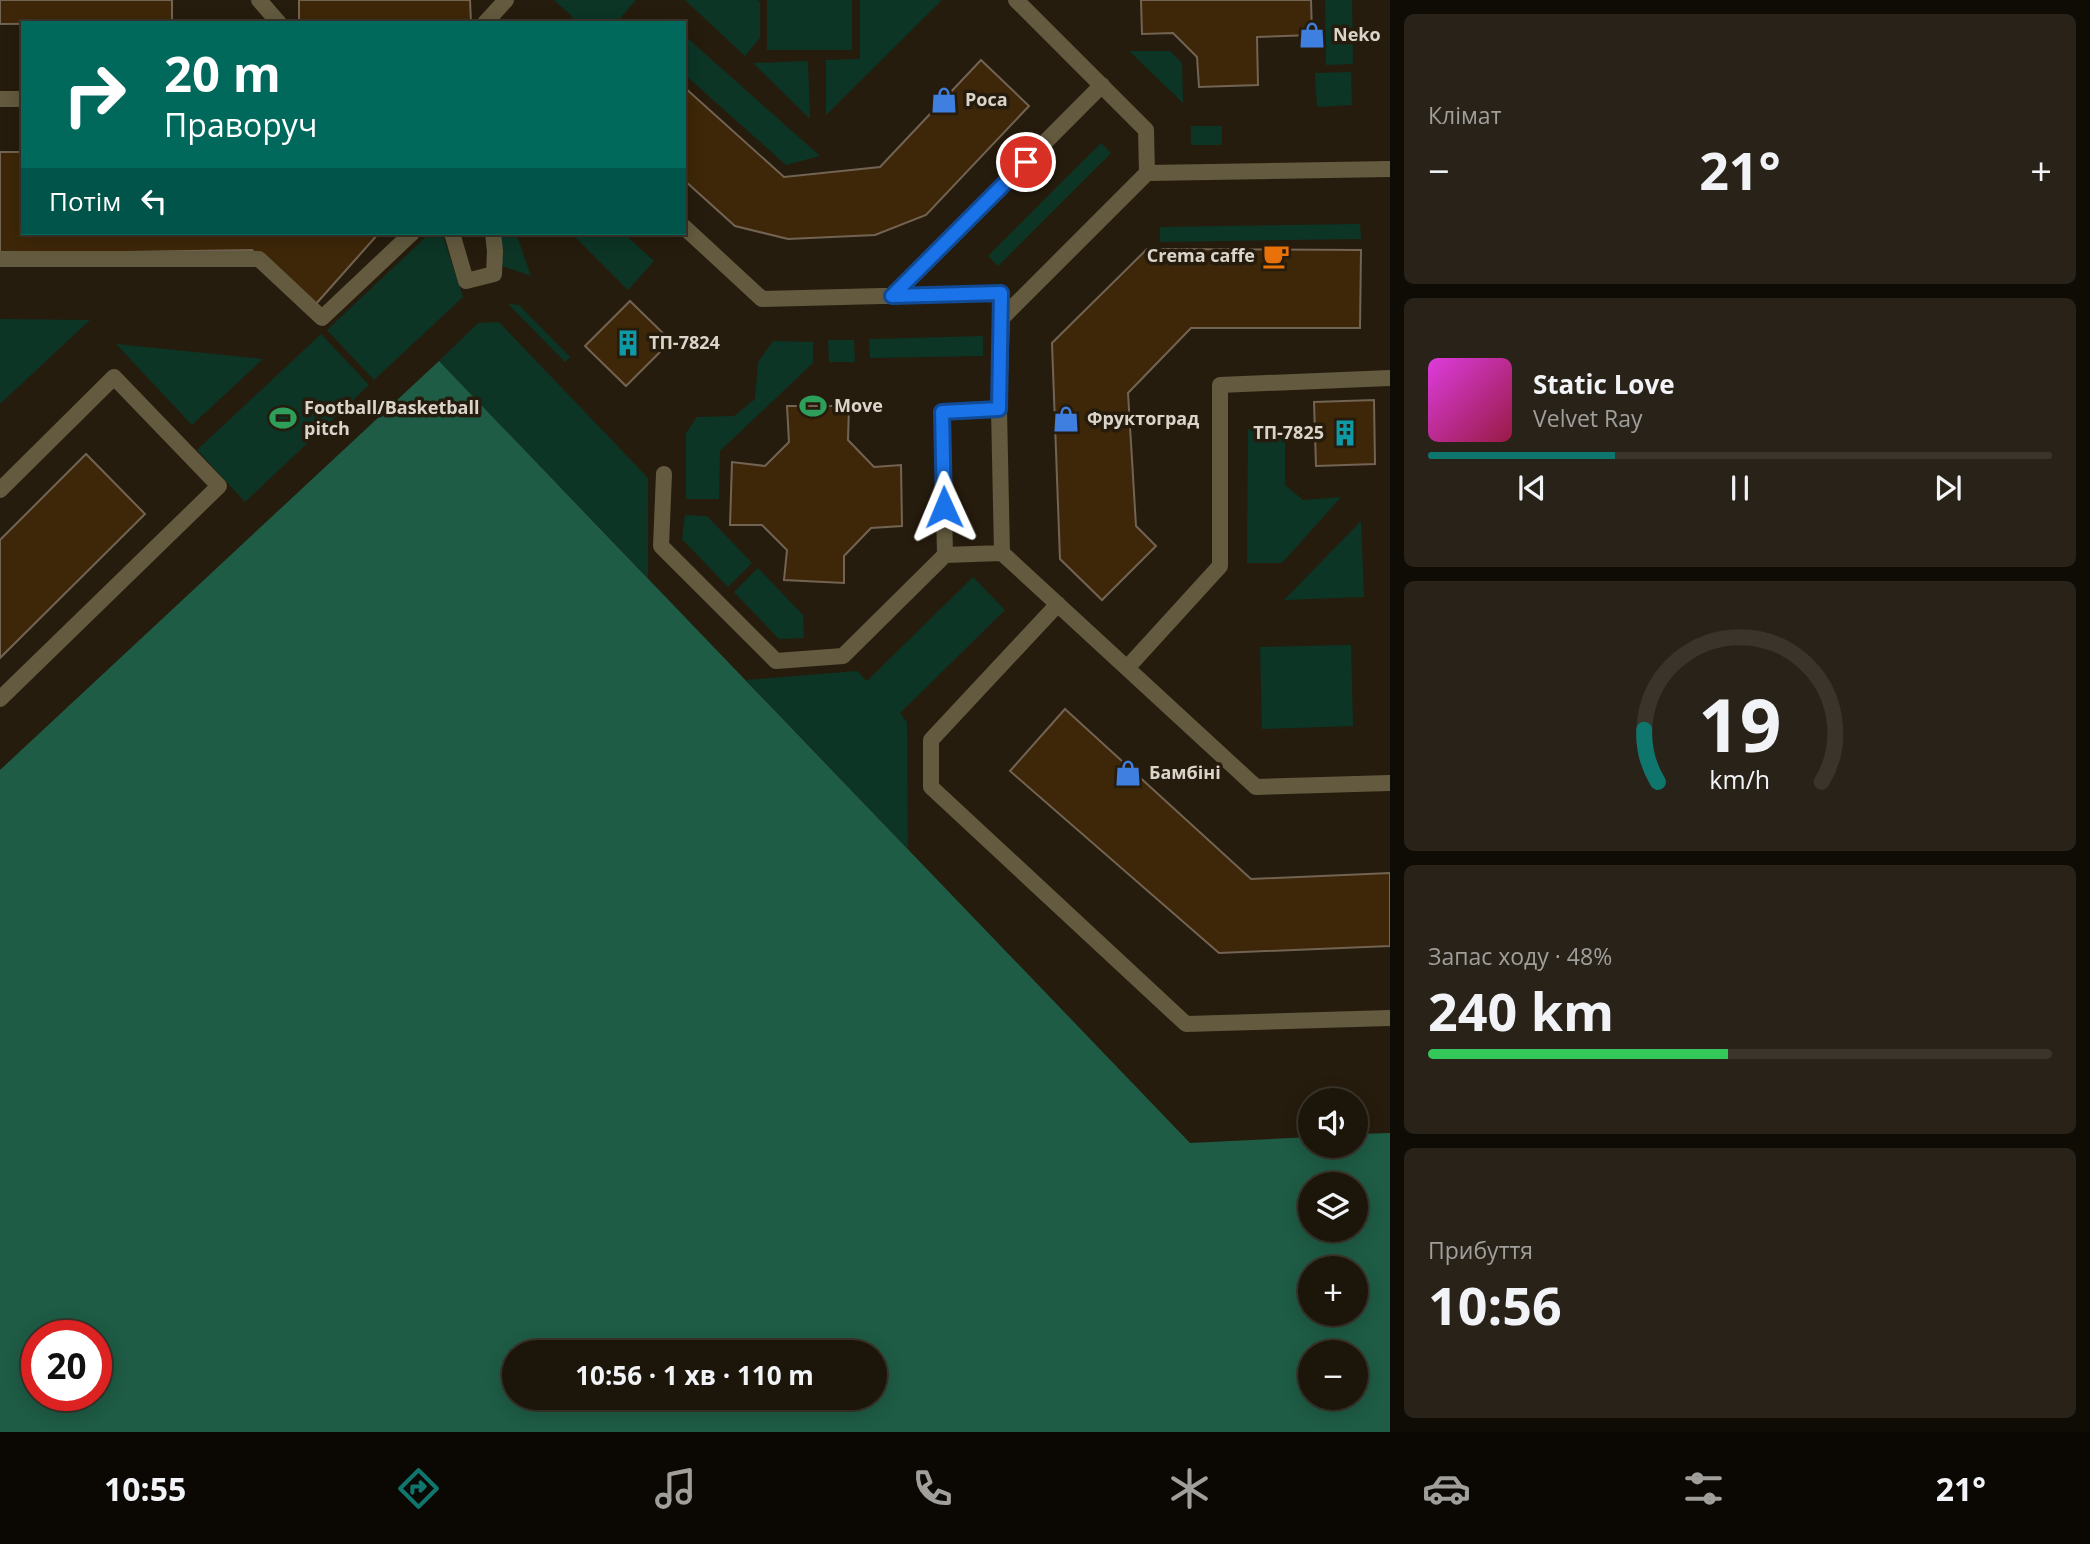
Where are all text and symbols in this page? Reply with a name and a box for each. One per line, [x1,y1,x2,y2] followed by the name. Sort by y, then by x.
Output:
[1297,20,1327,50] shop icon: Neko
[1333,22,1381,46] place label: Neko
[164,40,281,106] text: 20 m
[49,49,140,140] icon: right
[929,85,959,115] shop icon: Роса
[965,87,1008,111] place label: Роса
[1428,99,1501,131] text: Клімат
[164,103,317,146] text: Праворуч
[996,132,1056,192] pin
[1699,134,1781,205] text: 21°
[1007,143,1045,181] icon: arrive
[1428,144,1450,196] text: −
[2030,144,2052,196] text: +
[135,182,173,220] icon: left
[49,183,121,219] text: Потім
[1261,241,1291,271] cafe icon: Crema caffe
[1147,243,1255,267] place label: Crema caffe
[613,328,643,358] building icon: ТП-7824
[649,330,720,354] place label: ТП-7824
[1533,366,1675,402] text: Static Love
[798,391,828,421] sports icon: Move
[834,393,883,417] place label: Move
[304,395,479,440] place label: Football/Basketball pitch
[1533,402,1643,434] text: Velvet Ray
[268,403,298,433] sports icon: Football/Basketball pitch
[1051,404,1081,434] shop icon: Фруктоград
[1087,406,1199,430] place label: Фруктоград
[1330,418,1360,448] building icon: ТП-7825
[1253,420,1324,444] place label: ТП-7825
[1513,469,1551,507] icon: previous
[1721,469,1759,507] icon: pause
[1929,469,1967,507] icon: next
[907,470,981,544] position arrow
[1698,674,1782,773] text: 19
[1113,758,1143,788] shop icon: Бамбіні
[1149,760,1221,784] place label: Бамбіні
[1710,762,1770,796] text: km/h
[1428,940,1612,972] text: Запас ходу · 48%
[1428,975,1614,1046] text: 240 km
[1298,1088,1368,1410] map controls
[1298,1088,1368,1158] button: sound
[1298,1172,1368,1242] button: layers
[1428,1234,1533,1266] text: Прибуття
[1298,1256,1368,1326] button: +
[1428,1269,1562,1340] text: 10:56
[21,1320,112,1411] speed limit sign: 20
[1298,1340,1368,1410] button: −
[575,1357,814,1393] text: 10:56 · 1 хв · 110 m
[394,1464,443,1513] icon: directions
[651,1464,700,1513] icon: music
[908,1464,957,1513] icon: phone
[1165,1464,1214,1513] icon: climate
[1422,1464,1471,1513] icon: car
[1679,1464,1728,1513] icon: filters
[104,1467,186,1510] text: 10:55
[1936,1467,1986,1510] text: 21°

